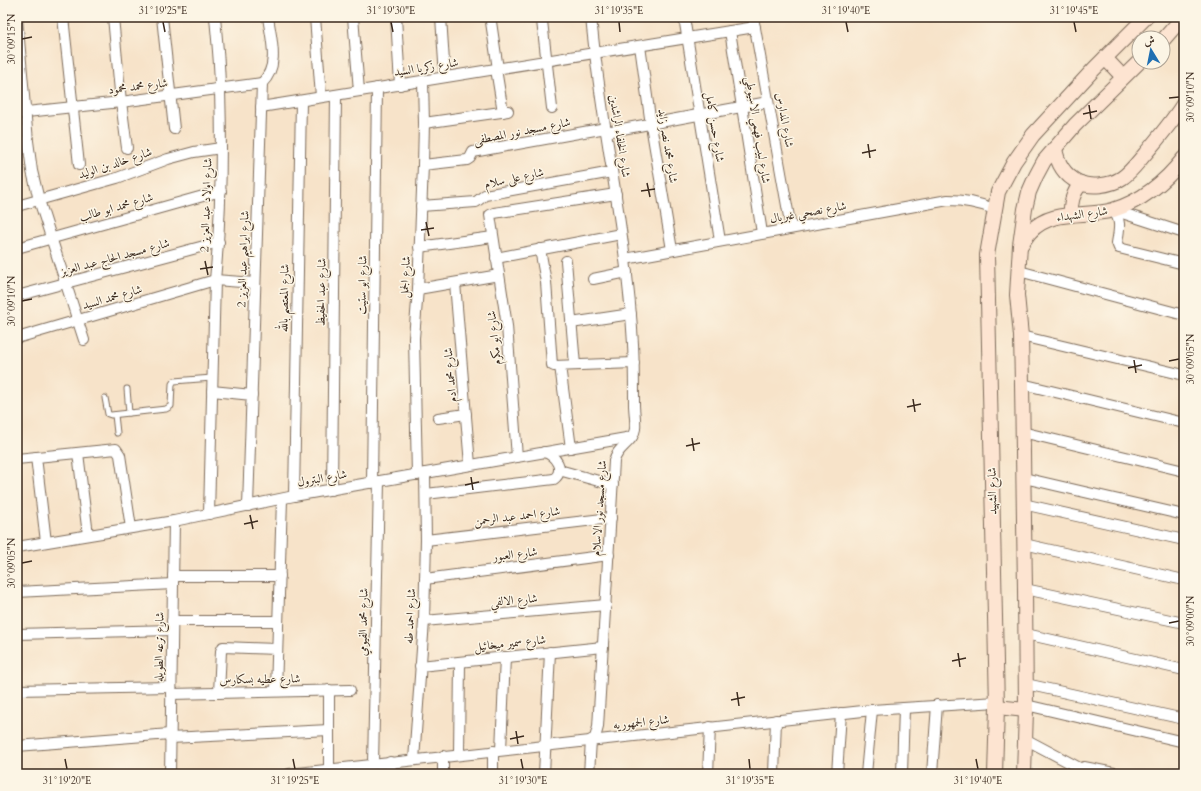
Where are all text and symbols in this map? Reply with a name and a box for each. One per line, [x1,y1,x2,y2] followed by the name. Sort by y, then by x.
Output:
[139,4,187,18] text: 31°19'25"E
[367,4,415,18] text: 31°19'30"E
[595,4,643,18] text: 31°19'35"E
[822,4,870,18] text: 31°19'40"E
[1050,4,1098,18] text: 31°19'45"E
[5,13,19,64] text: 30°09'15"N
[1131,30,1171,70] north arrow
[1143,32,1156,49] text: ش
[393,54,460,83] street label: شارع زكريا السيد
[1184,71,1198,122] text: 30°09'10"N
[107,74,169,101] street label: شارع محمد محمود
[738,75,774,185] street label: شارع لبيب فهمي الاسيوطي
[699,91,728,164] street label: شارع حسن كامل
[769,91,798,150] street label: شارع المدارس
[603,93,634,179] street label: شارع الخلفاء الراشدين
[651,108,682,185] street label: شارع محمد نصر زايد
[472,114,572,151] street label: شارع مسجد نور المصطفى
[76,144,155,185] street label: شارع خالد بن الوليد
[196,157,219,253] street label: شارع اولاد عبد العزيز 2
[483,164,546,195] street label: شارع على سلام
[77,189,156,228] street label: شارع محمد ابو طالب
[768,197,848,231] street label: شارع نصحي غبريال
[1055,202,1109,228] street label: شارع الشهداء
[233,210,257,308] street label: شارع ابراهيم عبد العزيز 2
[57,235,172,283] street label: شارع مسجد الحاج عبد العزيز
[353,255,374,315] street label: شارع ابو ستيت
[396,255,417,299] street label: شارع الجمل
[312,258,333,326] street label: شارع عبد الحفيظ
[273,264,297,332] street label: شارع المعتصم بالله
[5,275,19,326] text: 30°09'10"N
[80,281,145,316] street label: شارع محمد السيد
[483,310,508,366] street label: شارع ابو مكرم
[1184,333,1198,384] text: 30°09'05"N
[440,346,463,403] street label: شارع محمد ادم
[588,459,613,557] street label: شارع مسجد نور الاسلام
[296,466,349,493] street label: شارع البترول
[984,467,1003,515] street label: شارع الشهيد
[473,503,562,532] street label: شارع احمد عبد الرحمن
[5,537,19,588] text: 30°09'05"N
[491,543,539,568] street label: شارع العبور
[354,588,375,656] street label: شارع محمد الفيومي
[401,588,422,644] street label: شارع احمد طه
[490,590,539,614] street label: شارع الالفي
[1184,595,1198,646] text: 30°09'00"N
[150,612,171,682] street label: شارع ترعه الطويله
[473,631,547,658] street label: شارع سمير ميخائيل
[219,670,301,691] street label: شارع عطيه بسكارس
[612,711,670,736] street label: شارع الجمهوريه
[43,774,91,788] text: 31°19'20"E
[271,774,319,788] text: 31°19'25"E
[499,774,547,788] text: 31°19'30"E
[726,774,774,788] text: 31°19'35"E
[954,774,1002,788] text: 31°19'40"E

